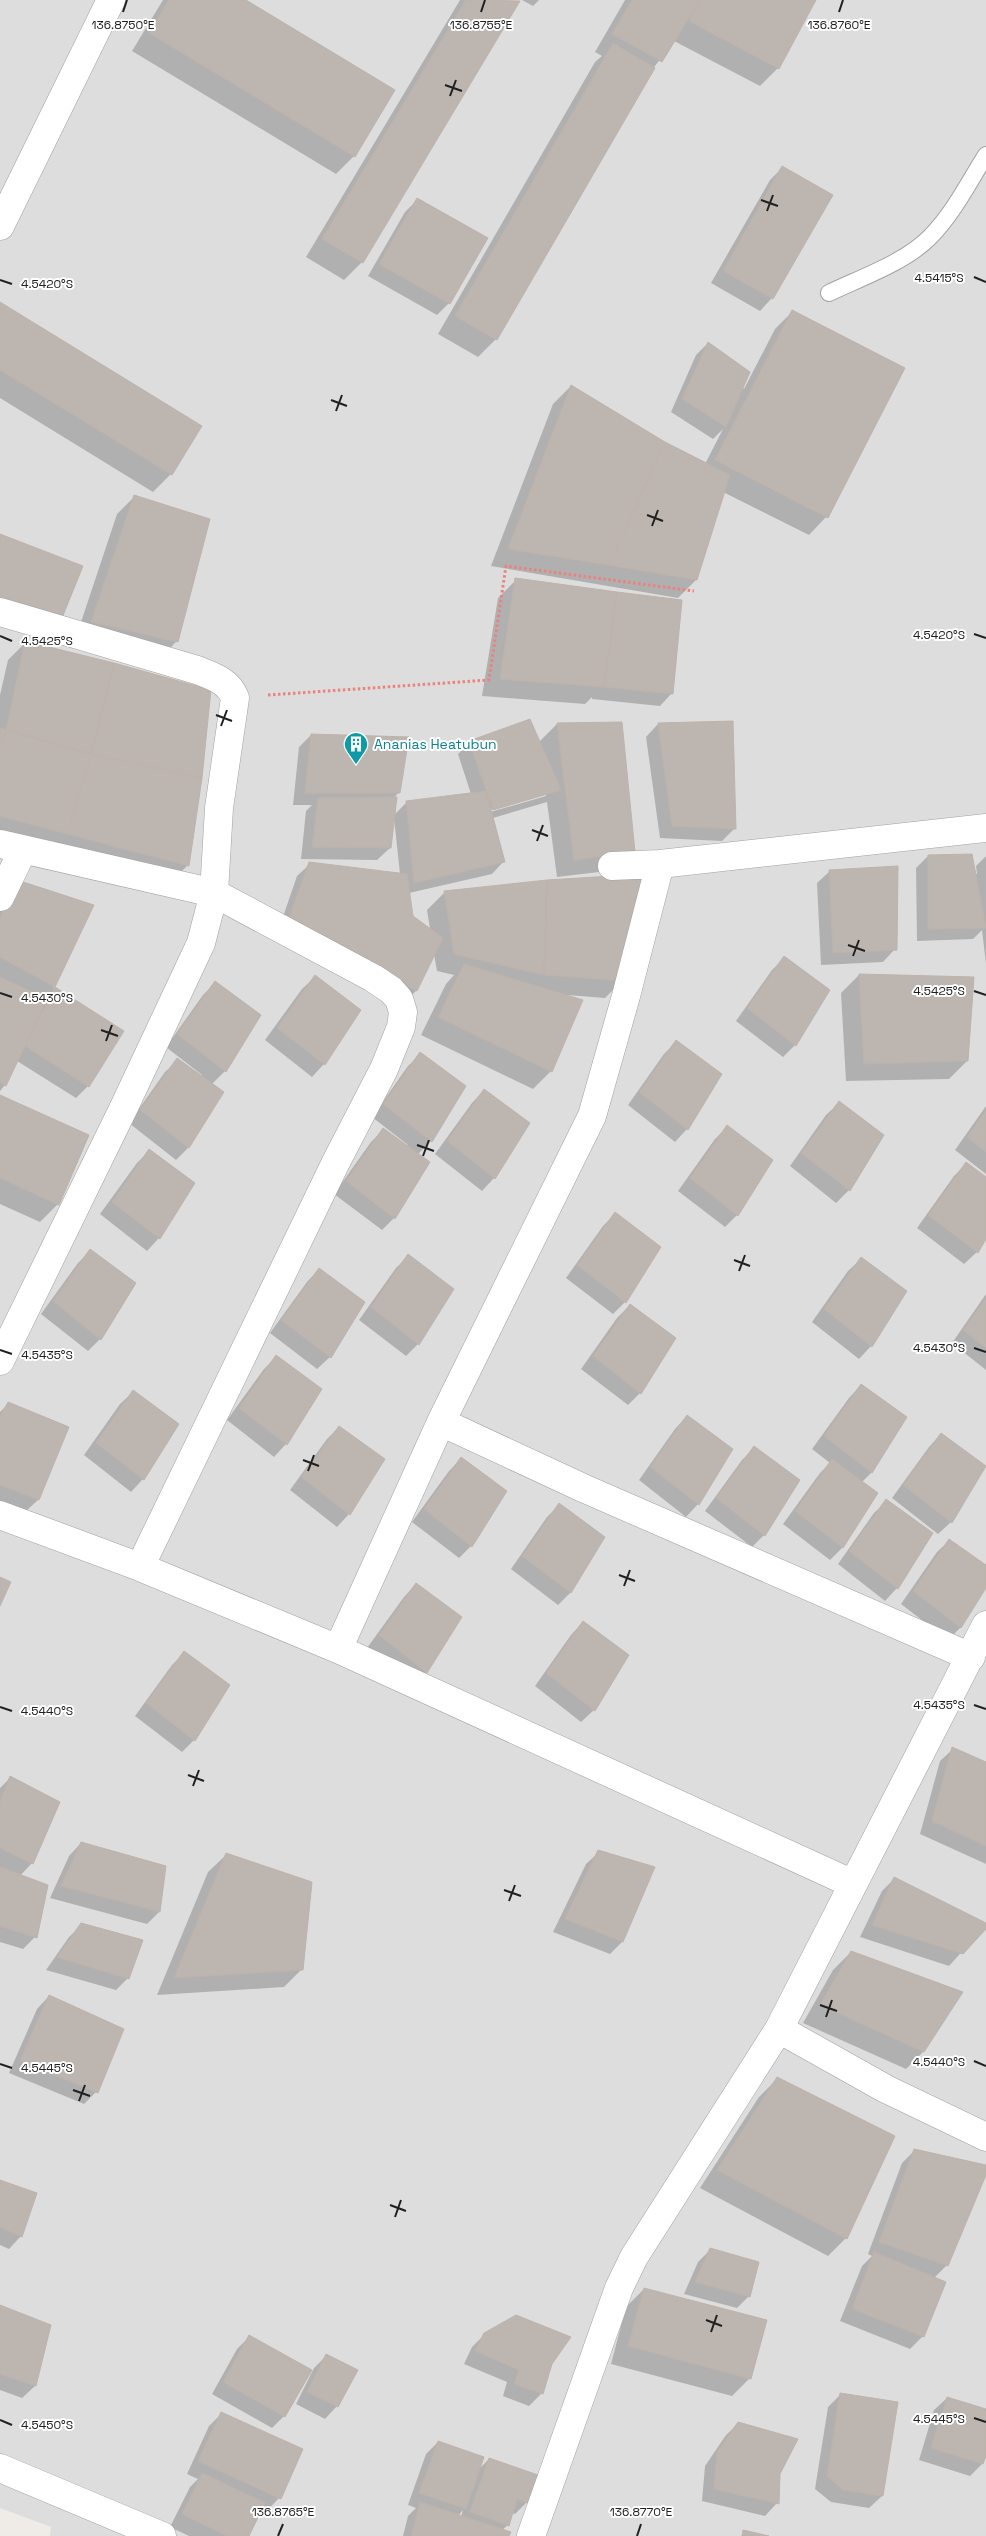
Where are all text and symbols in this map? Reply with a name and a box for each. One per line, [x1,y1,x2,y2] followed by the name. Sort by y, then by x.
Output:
[92,17,155,33] text: 136.8750°E
[450,17,512,33] text: 136.8755°E
[807,17,871,33] text: 136.8760°E
[914,270,964,286] text: 4.5415°S
[21,276,73,292] text: 4.5420°S
[913,627,965,643] text: 4.5420°S
[21,633,73,649] text: 4.5425°S
[343,731,369,765] building icon: Ananias Heatubun
[374,735,497,753] place label: Ananias Heatubun
[913,983,965,999] text: 4.5425°S
[21,990,73,1006] text: 4.5430°S
[913,1340,965,1356] text: 4.5430°S
[21,1347,73,1363] text: 4.5435°S
[913,1697,965,1713] text: 4.5435°S
[21,1703,73,1719] text: 4.5440°S
[913,2054,965,2070] text: 4.5440°S
[21,2060,73,2076] text: 4.5445°S
[913,2411,965,2427] text: 4.5445°S
[21,2417,73,2433] text: 4.5450°S
[252,2504,315,2520] text: 136.8765°E
[610,2504,672,2520] text: 136.8770°E

